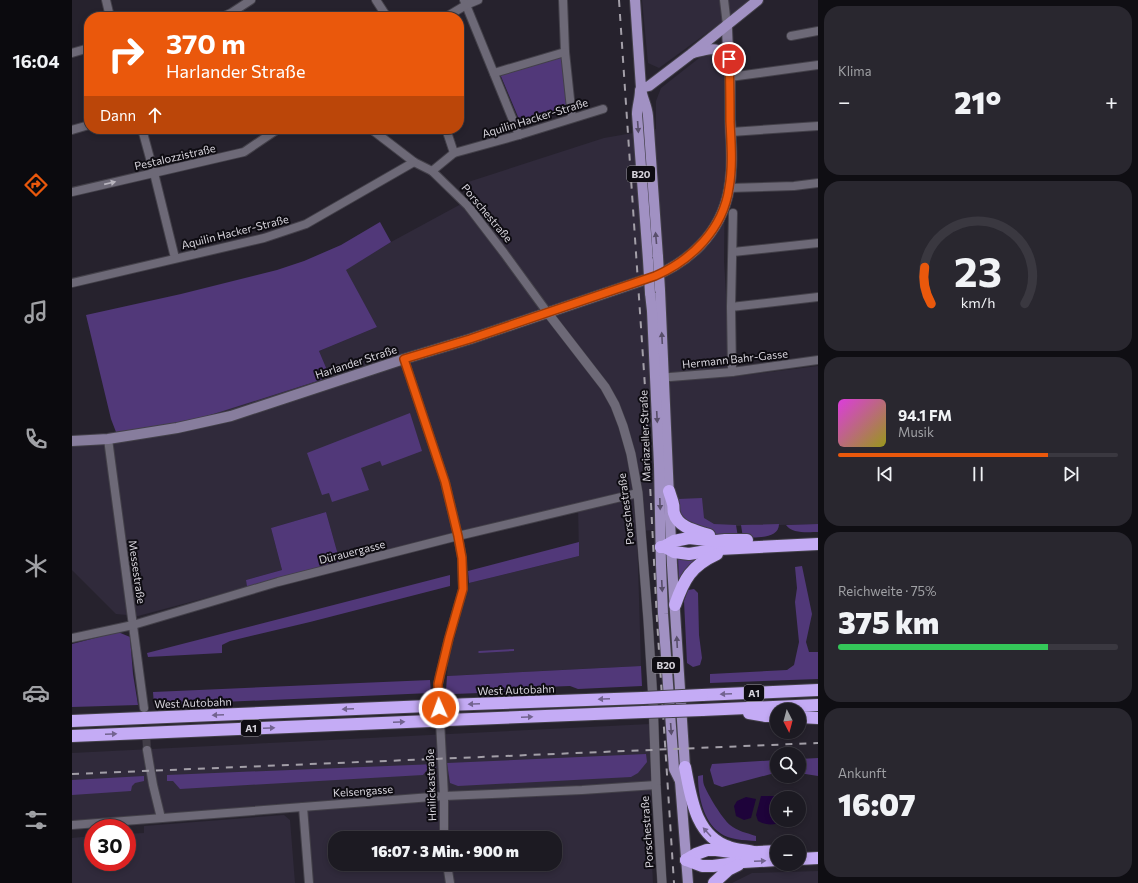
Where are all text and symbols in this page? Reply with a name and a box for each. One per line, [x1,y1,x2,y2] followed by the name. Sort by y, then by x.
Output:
[166,26,246,60] text: 370 m
[100,28,152,80] icon: right
[712,42,746,76] pin
[718,48,740,70] icon: arrive
[12,50,60,72] text: 16:04
[166,60,306,82] text: Harlander Straße
[838,63,872,79] text: Klima
[954,83,1001,120] text: 21°
[838,88,851,115] text: −
[1105,88,1118,115] text: +
[480,95,590,140] street label: Aquilin Hacker-Straße
[144,104,166,126] icon: ahead
[100,106,136,124] text: Dann
[634,121,641,133] one-way arrow
[133,141,217,172] street label: Pestalozzistraße
[627,166,655,182] road number: B20
[22,171,50,199] icon: directions
[104,180,116,186] one-way arrow
[459,181,516,245] street label: Porschestraße
[180,212,290,251] street label: Aquilin Hacker-Straße
[653,232,660,244] one-way arrow
[954,245,1002,296] text: 23
[961,293,995,311] text: km/h
[22,298,50,326] icon: music
[659,332,666,344] one-way arrow
[313,342,399,381] street label: Harlander Straße
[681,346,789,371] street label: Hermann Bahr-Gasse
[636,390,653,482] street label: Mariazeller Straße
[898,406,952,424] text: 94.1 FM
[653,411,660,423] one-way arrow
[898,424,934,440] text: Musik
[22,425,50,453] icon: phone
[874,463,896,485] icon: previous
[967,463,989,485] icon: pause
[1060,463,1082,485] icon: next
[615,472,636,546] street label: Porschestraße
[657,498,663,511] one-way arrow
[317,537,387,566] street label: Dürauergasse
[127,539,148,605] street label: Messestraße
[22,552,50,580] icon: climate
[658,580,665,592] one-way arrow
[838,583,936,599] text: Reichweite · 75%
[838,603,939,640] text: 375 km
[673,636,680,648] one-way arrow
[652,657,680,673] road number: B20
[22,679,50,707] icon: car
[477,682,555,697] street label: West Autobahn
[744,685,764,701] road number: A1
[418,687,460,729] position arrow
[719,691,732,697] one-way arrow
[154,695,232,710] street label: West Autobahn
[598,696,610,703] one-way arrow
[467,701,480,707] one-way arrow
[770,703,806,739] north arrow
[770,703,806,871] map controls
[341,706,354,713] one-way arrow
[211,712,224,718] one-way arrow
[521,714,534,720] one-way arrow
[393,719,406,725] one-way arrow
[241,720,261,736] road number: A1
[667,723,674,735] one-way arrow
[263,724,275,731] one-way arrow
[105,731,117,738] one-way arrow
[770,747,806,783] button: search
[423,749,438,821] street label: Hnilickastraße
[838,765,887,781] text: Ankunft
[333,782,394,799] street label: Kelsengasse
[838,785,916,822] text: 16:07
[770,791,806,827] button: +
[637,795,655,868] street label: Porschestraße
[22,806,50,834] icon: filters
[84,819,136,871] speed limit sign: 30
[702,827,712,837] one-way arrow
[770,835,806,871] button: −
[371,842,519,860] text: 16:07 · 3 Min. · 900 m
[754,858,766,865] one-way arrow

